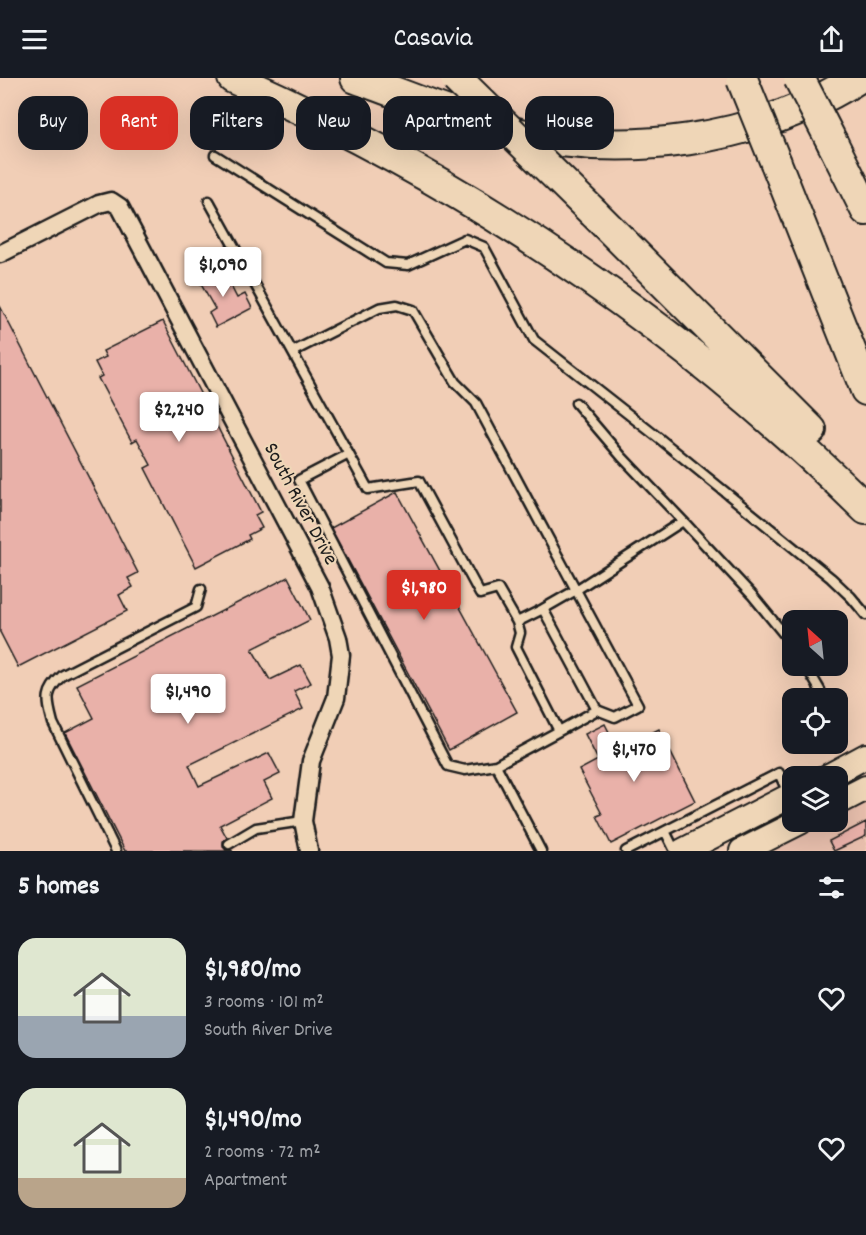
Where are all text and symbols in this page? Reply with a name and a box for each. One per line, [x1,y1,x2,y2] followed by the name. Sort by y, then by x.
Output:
[394,20,472,59] text: Casavia
[18,23,51,56] icon: menu
[815,23,848,56] icon: share
[18,96,88,150] chip: Buy
[100,96,178,150] chip: Rent
[190,96,284,150] chip: Filters
[296,96,371,150] chip: New
[383,96,513,150] chip: Apartment
[525,96,614,150] chip: House
[174,247,272,298] pin: $1,090
[198,252,248,280] text: $1,090
[130,392,228,443] pin: $2,240
[154,397,204,425] text: $2,240
[254,438,344,571] street label: South River Drive
[375,570,473,621] pin: $1,980
[401,575,447,603] text: $1,980
[782,610,848,676] north arrow
[782,610,848,832] map controls
[139,674,237,725] pin: $1,490
[165,679,211,707] text: $1,490
[782,688,848,754] button: locate
[585,732,683,783] pin: $1,470
[611,737,657,765] text: $1,470
[782,766,848,832] button: layers
[18,869,100,906] text: 5 homes
[815,871,848,904] icon: filters
[204,952,301,989] text: $1,980/mo
[66,962,138,1034] icon: home
[815,982,848,1015] icon: heart
[204,989,324,1017] text: 3 rooms · 101 m²
[204,1017,333,1045] text: South River Drive
[204,1102,302,1139] text: $1,490/mo
[66,1112,138,1184] icon: home
[815,1132,848,1165] icon: heart
[204,1139,320,1167] text: 2 rooms · 72 m²
[204,1167,287,1195] text: Apartment

